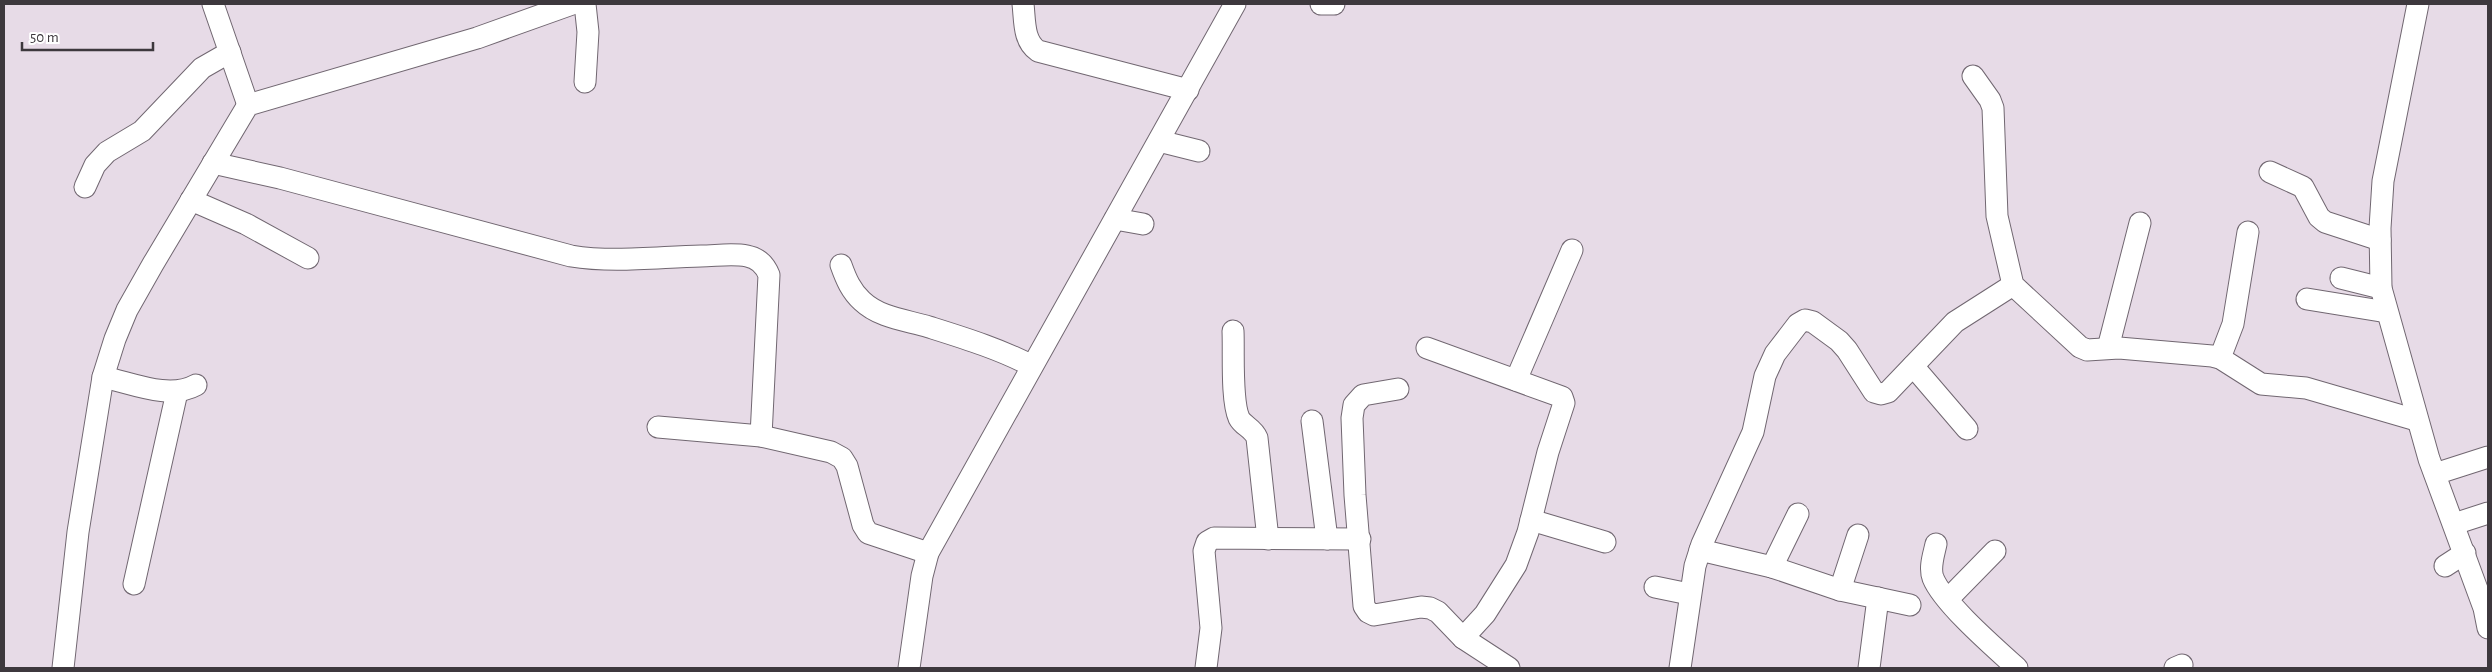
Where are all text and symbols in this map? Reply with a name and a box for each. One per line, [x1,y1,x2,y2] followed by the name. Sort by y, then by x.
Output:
[22,20,154,52] scale bar
[30,30,59,45] text: 50 m

